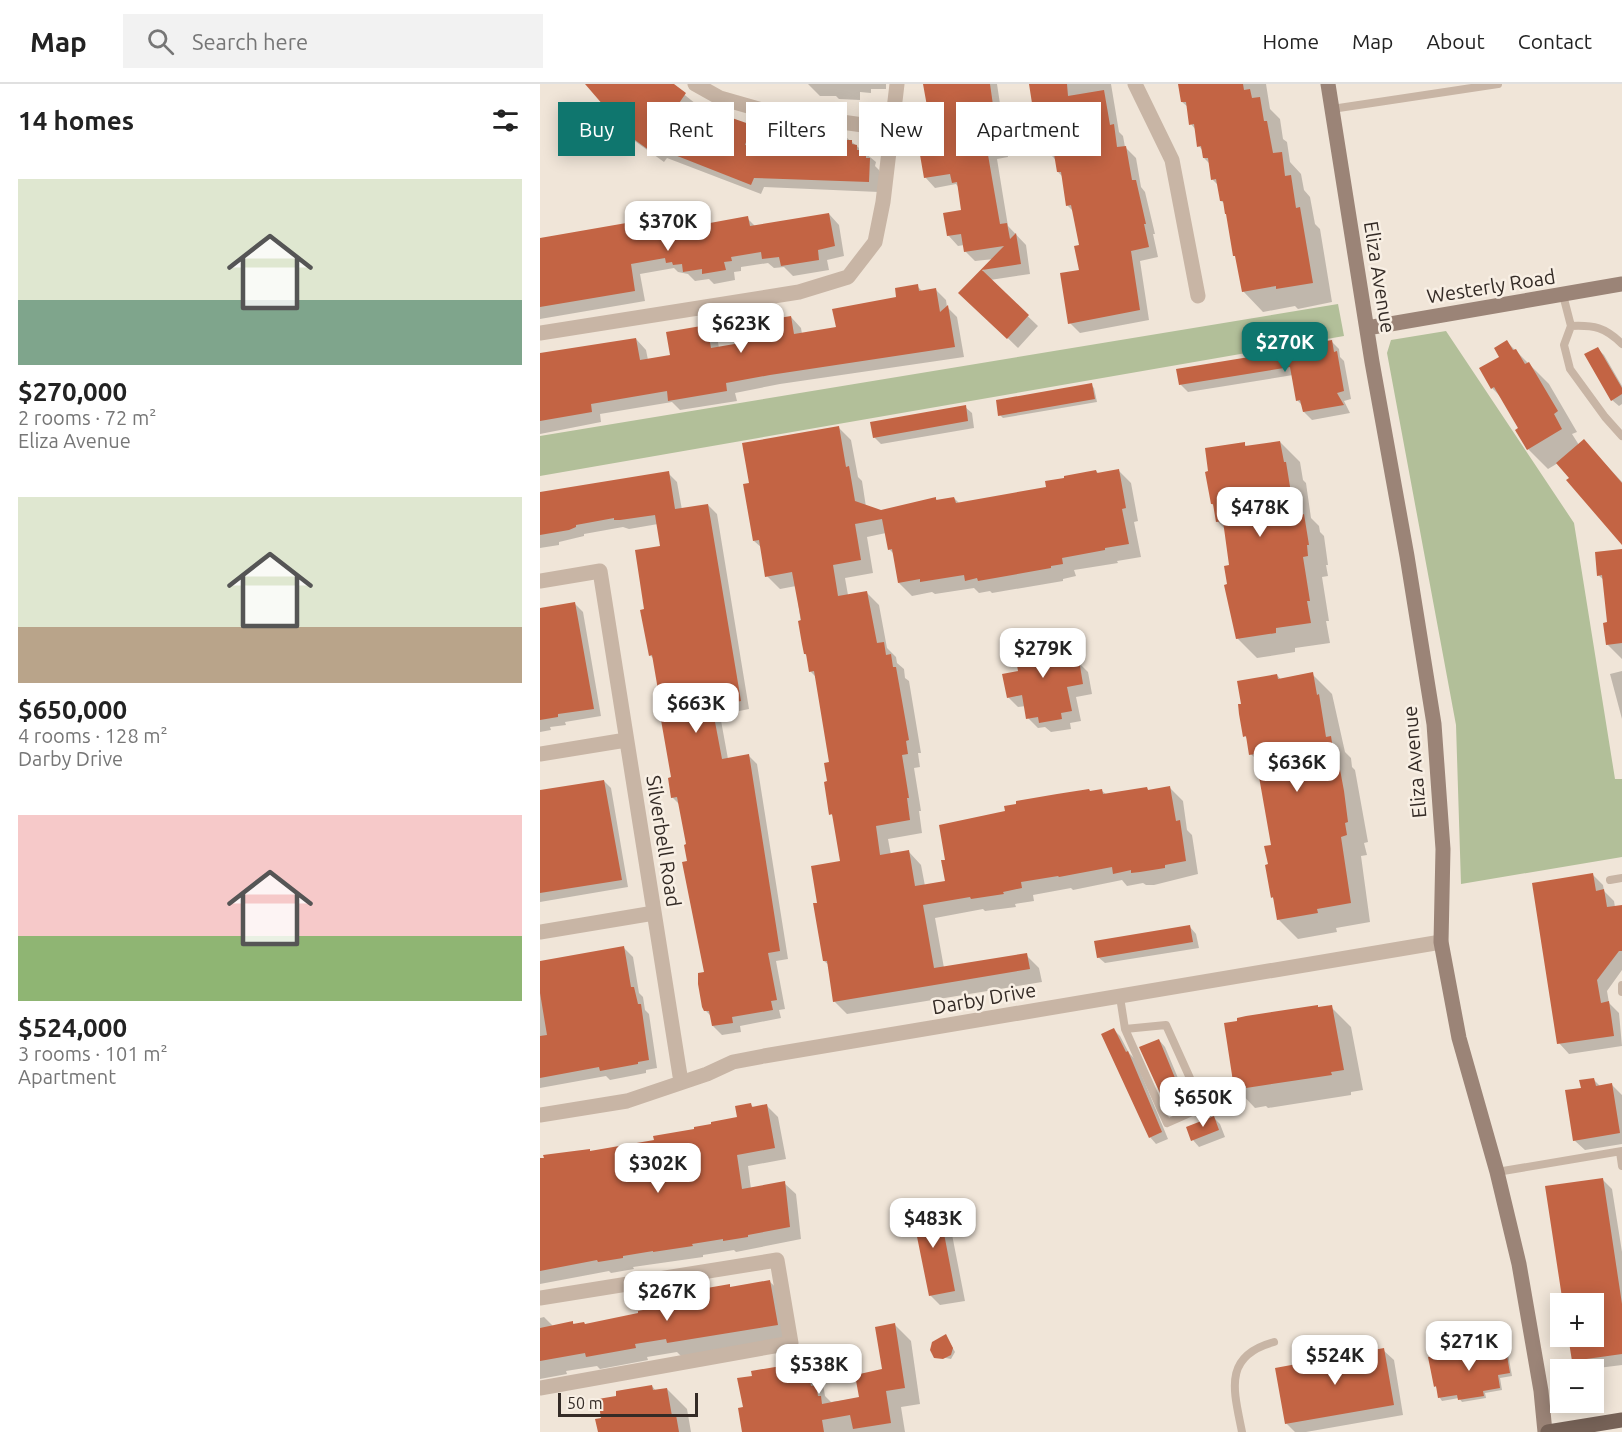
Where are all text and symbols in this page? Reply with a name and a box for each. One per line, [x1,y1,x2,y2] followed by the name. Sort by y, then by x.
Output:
[123,14,543,68] search box
[144,25,177,58] icon: search
[30,26,87,57] text: Map
[192,29,308,54] text: Search here
[1262,29,1319,53] text: Home
[1352,29,1393,53] text: Map
[1426,29,1485,53] text: About
[1518,29,1592,53] text: Contact
[558,102,635,156] chip: Buy
[647,102,734,156] chip: Rent
[746,102,847,156] chip: Filters
[859,102,944,156] chip: New
[956,102,1101,156] chip: Apartment
[489,104,522,137] icon: filters
[18,106,134,135] text: 14 homes
[626,201,710,252] pin: $370K
[639,209,697,232] text: $370K
[216,218,324,326] icon: home
[1360,220,1400,334] street label: Eliza Avenue
[1425,264,1557,308] street label: Westerly Road
[699,303,783,354] pin: $623K
[712,311,770,334] text: $623K
[1243,322,1327,373] pin: $270K
[1256,330,1314,353] text: $270K
[18,377,127,406] text: $270,000
[18,406,156,429] text: 2 rooms · 72 m²
[18,429,131,452] text: Eliza Avenue
[1218,487,1302,538] pin: $478K
[1231,495,1289,518] text: $478K
[216,536,324,644] icon: home
[1001,628,1085,679] pin: $279K
[1014,636,1072,659] text: $279K
[654,683,738,734] pin: $663K
[667,691,725,714] text: $663K
[18,695,127,724] text: $650,000
[1398,705,1430,819] street label: Eliza Avenue
[18,724,168,747] text: 4 rooms · 128 m²
[1255,742,1339,793] pin: $636K
[18,747,123,770] text: Darby Drive
[1268,750,1326,773] text: $636K
[642,774,686,908] street label: Silverbell Road
[216,854,324,962] icon: home
[930,978,1038,1018] street label: Darby Drive
[18,1013,127,1042] text: $524,000
[18,1042,168,1065] text: 3 rooms · 101 m²
[18,1065,116,1088] text: Apartment
[1161,1077,1245,1128] pin: $650K
[1174,1085,1232,1108] text: $650K
[616,1143,700,1194] pin: $302K
[629,1151,687,1174] text: $302K
[891,1198,975,1249] pin: $483K
[904,1206,962,1229] text: $483K
[625,1271,709,1322] pin: $267K
[638,1279,696,1302] text: $267K
[1550,1293,1604,1413] map controls
[1550,1293,1604,1347] button: +
[1427,1321,1511,1372] pin: $271K
[1440,1329,1498,1352] text: $271K
[1293,1335,1377,1386] pin: $524K
[1306,1343,1364,1366] text: $524K
[777,1344,861,1395] pin: $538K
[790,1352,848,1375] text: $538K
[1550,1359,1604,1413] button: −
[558,1390,698,1418] scale bar
[567,1394,603,1412] text: 50 m

